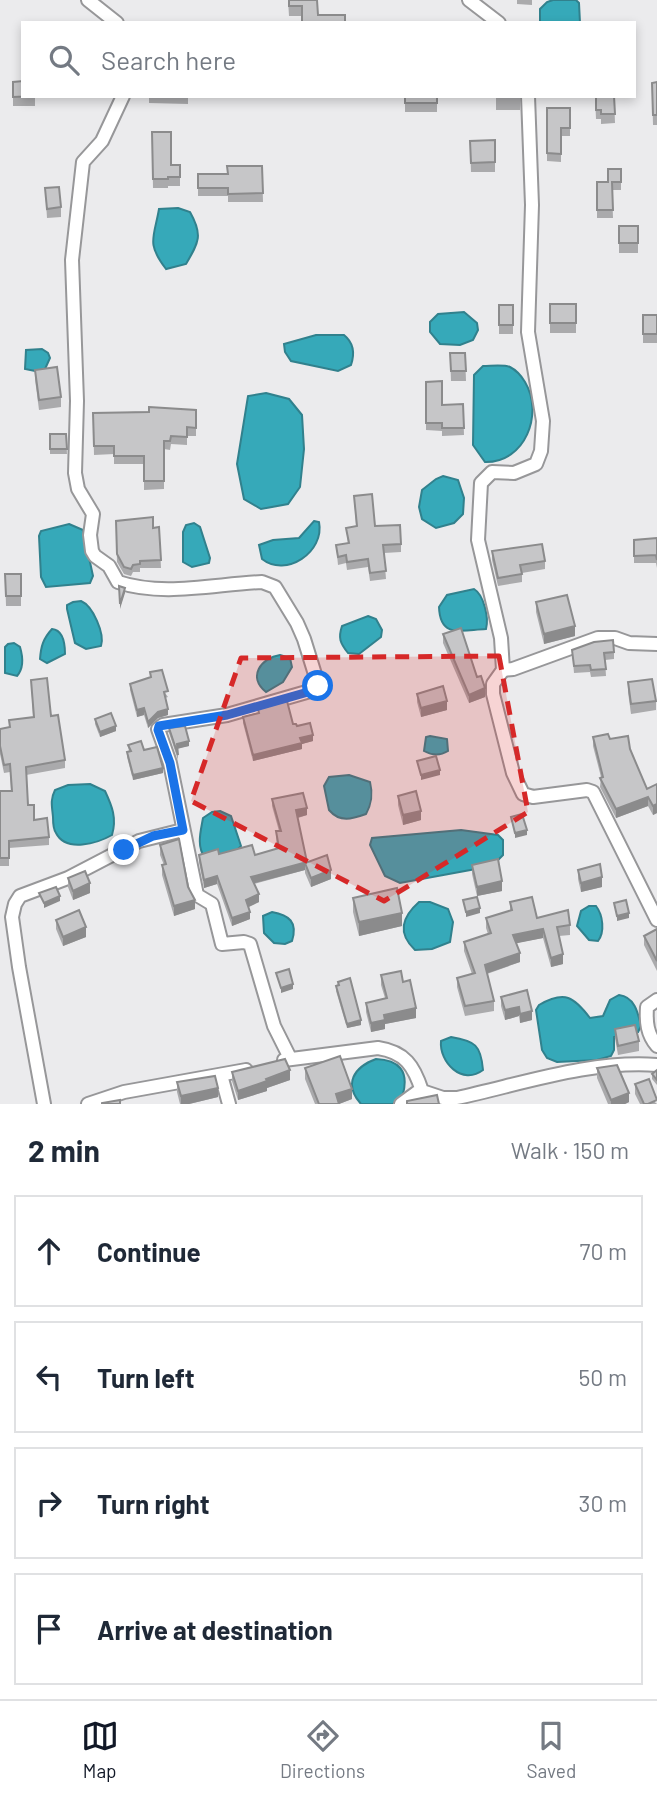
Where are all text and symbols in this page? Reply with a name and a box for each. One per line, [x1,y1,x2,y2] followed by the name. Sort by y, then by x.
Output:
[21,21,636,98] search box
[45,41,83,79] icon: search
[101,44,236,75] text: Search here
[302,670,333,701] route start
[108,834,139,865] route end
[28,1132,100,1168] text: 2 min
[511,1136,629,1164] text: Walk · 150 m
[30,1232,68,1270] icon: ahead
[97,1236,201,1267] text: Continue
[580,1237,627,1265] text: 70 m
[30,1358,68,1396] icon: left
[97,1362,195,1393] text: Turn left
[579,1363,627,1391] text: 50 m
[30,1484,68,1522] icon: right
[97,1488,210,1519] text: Turn right
[579,1489,627,1517] text: 30 m
[30,1610,68,1648] icon: arrive
[97,1614,333,1645] text: Arrive at destination
[81,1717,119,1782] tab: Map
[280,1717,365,1782] tab: Directions
[526,1717,576,1782] tab: Saved

